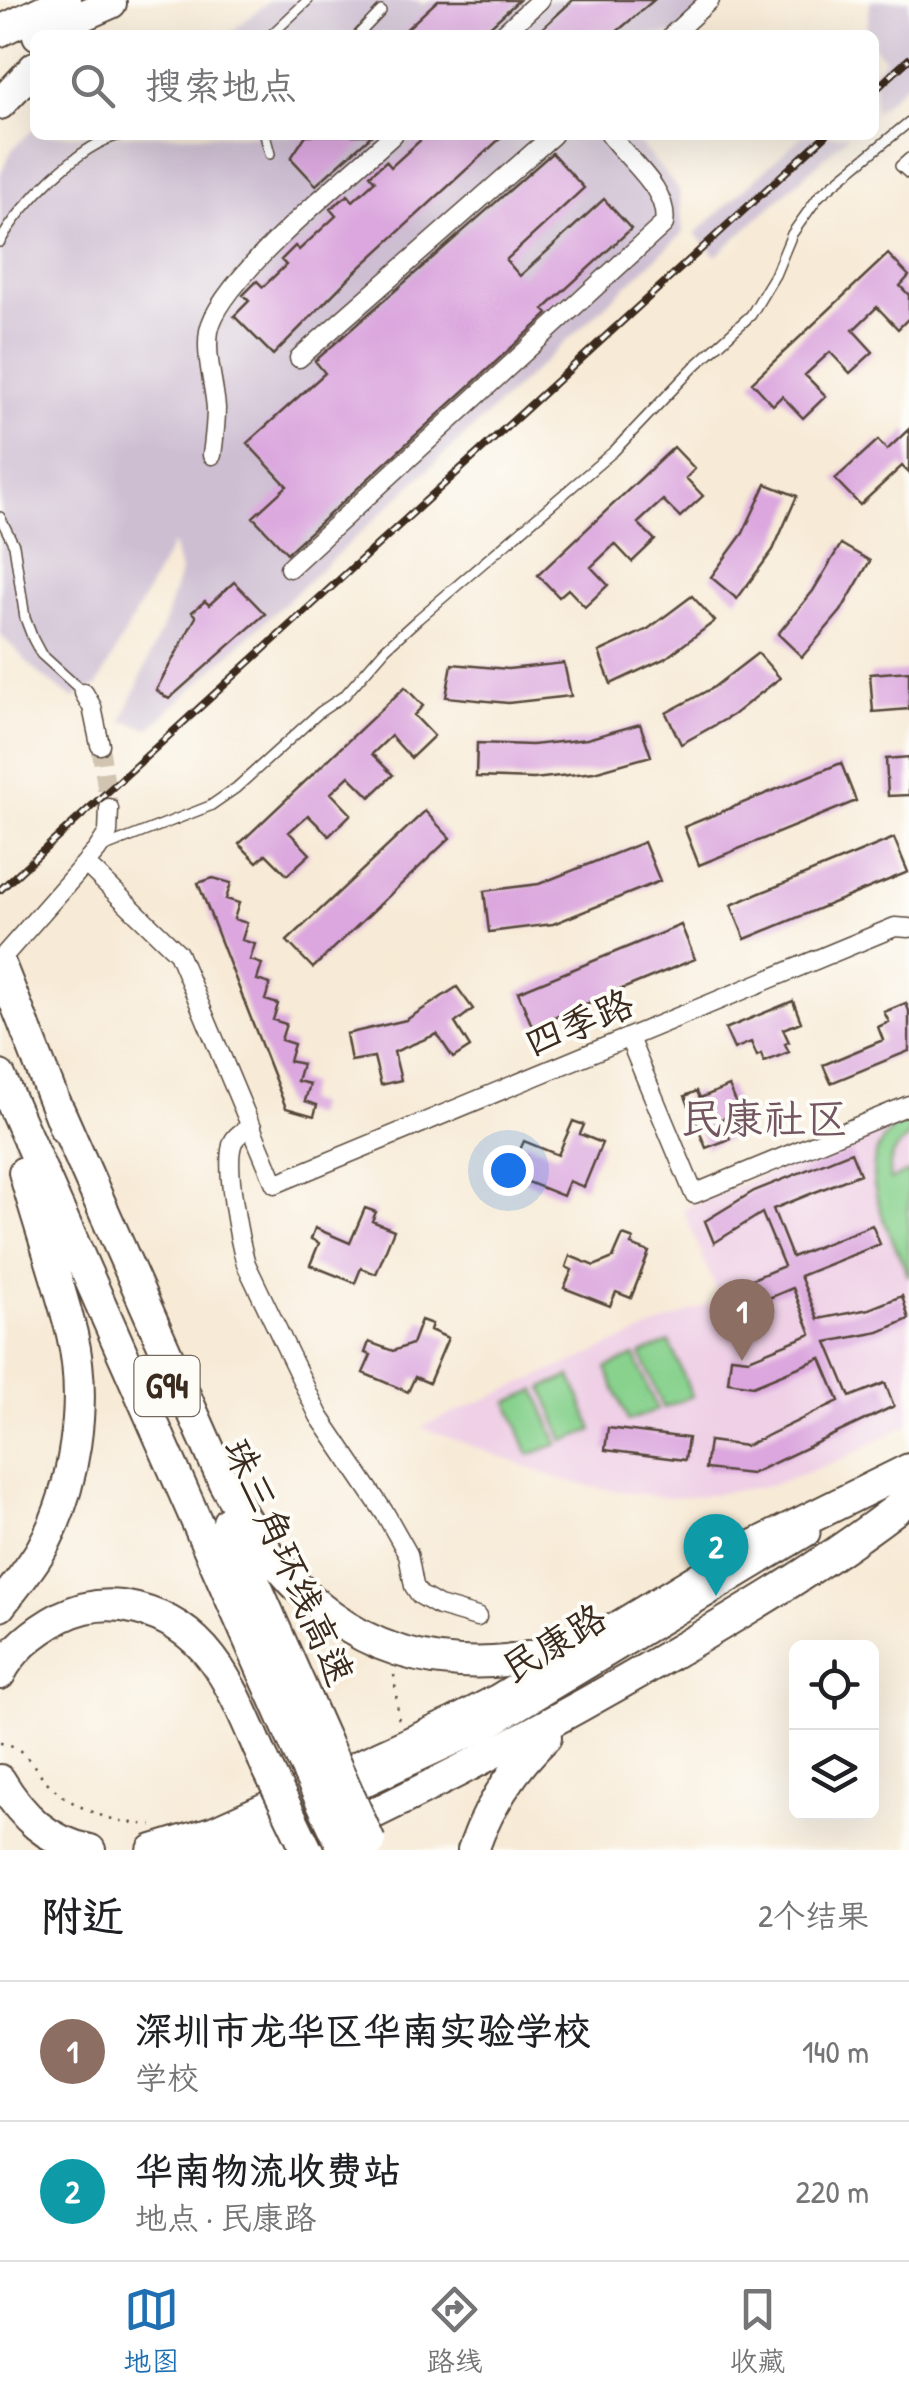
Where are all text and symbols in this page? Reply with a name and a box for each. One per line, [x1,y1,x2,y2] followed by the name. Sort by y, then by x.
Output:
[30,30,879,140] search box
[65,58,120,113] icon: search
[145,59,297,111] text: 搜索地点
[516,976,641,1068] street label: 四季路
[680,1089,848,1146] district label: 民康社区
[483,1145,534,1196] your location
[710,1278,774,1361] pin: 1
[134,1356,200,1416] road number: G94
[212,1430,368,1694] street label: 珠三角环线高速
[684,1514,748,1596] pin: 2
[491,1590,616,1694] street label: 民康路
[789,1640,879,1820] map controls
[789,1640,879,1730] button: locate
[789,1730,879,1820] button: layers
[40,1887,124,1944] text: 附近
[758,1894,869,1937] text: 2个结果
[135,2004,591,2056] text: 深圳市龙华区华南实验学校
[67,2030,78,2073] text: 1
[802,2030,869,2073] text: 140 m
[135,2056,199,2099] text: 学校
[135,2144,401,2196] text: 华南物流收费站
[65,2170,80,2213] text: 2
[796,2170,869,2213] text: 220 m
[135,2196,316,2239] text: 地点 · 民康路
[123,2282,180,2380] tab: 地图
[426,2282,483,2380] tab: 路线
[729,2282,786,2380] tab: 收藏

